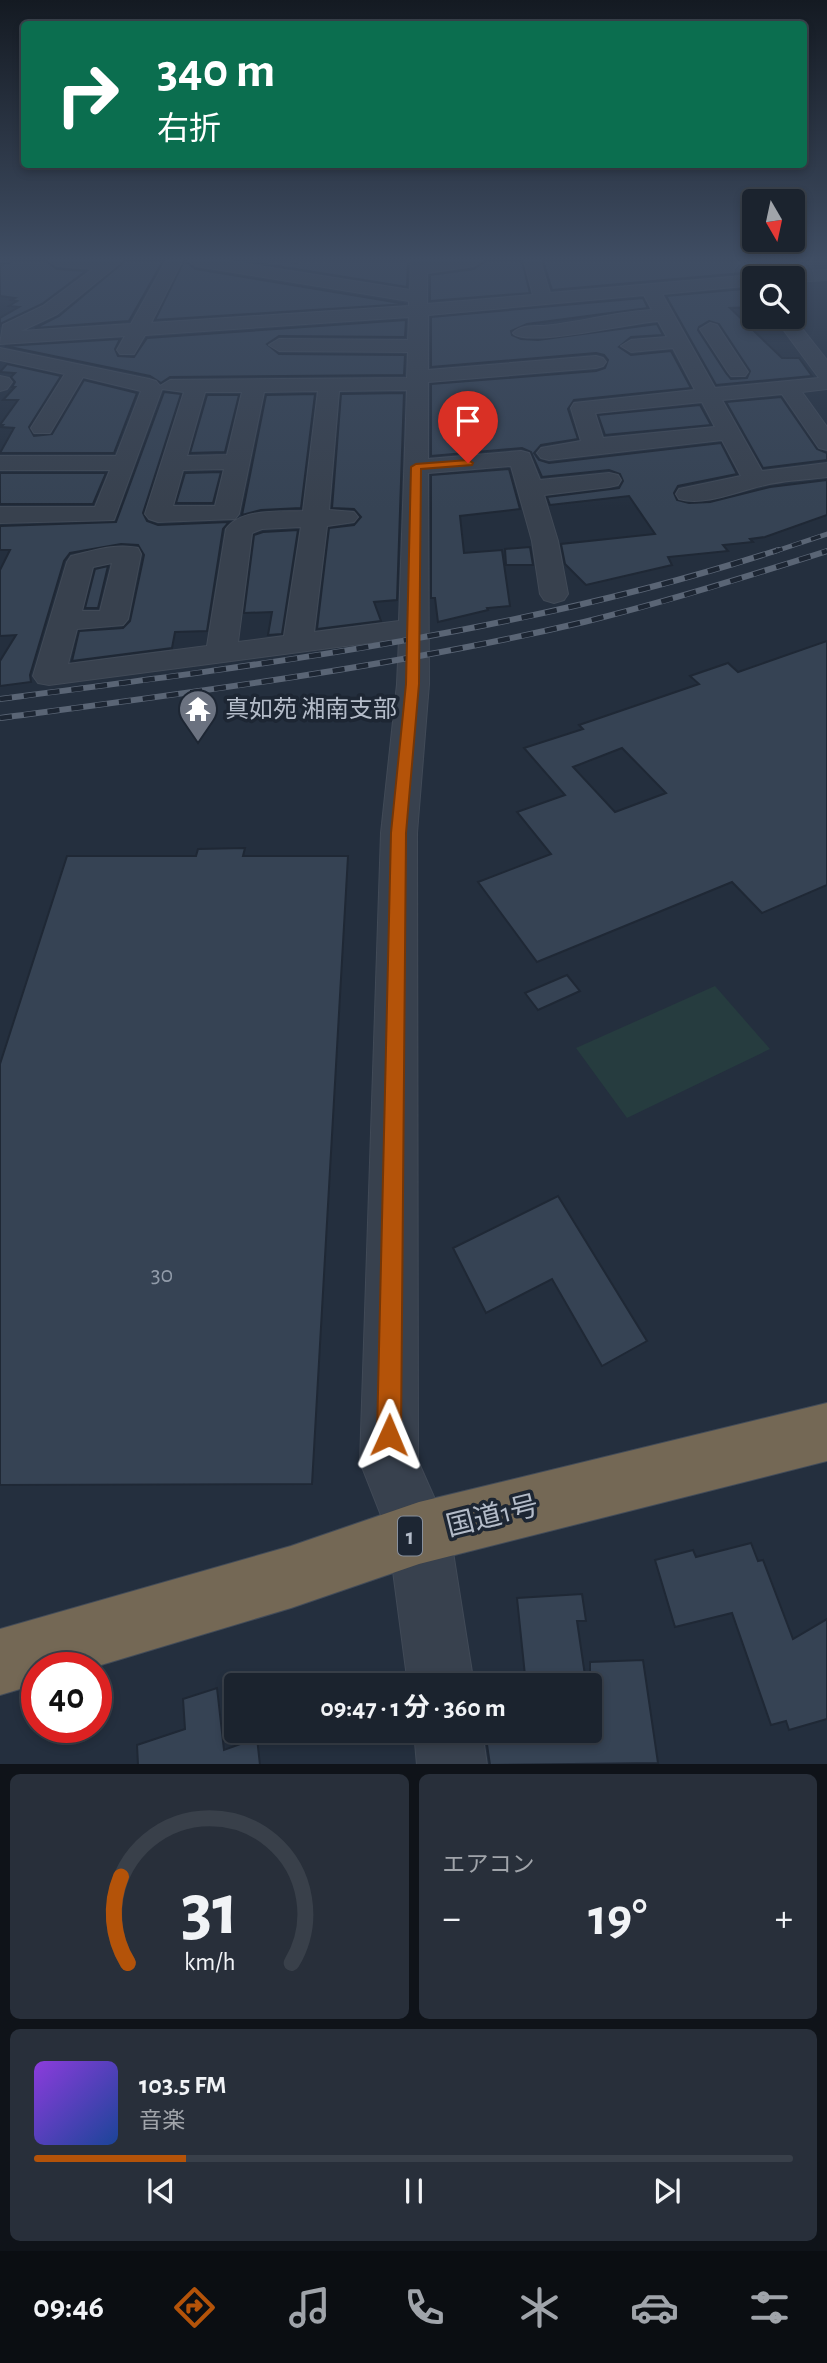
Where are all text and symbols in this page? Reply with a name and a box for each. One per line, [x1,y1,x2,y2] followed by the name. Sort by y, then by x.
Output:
[157,47,275,96] text: 340 m
[42,49,133,140] icon: right
[157,113,221,145] text: 右折
[742,189,805,252] north arrow
[742,189,805,329] map controls
[742,266,805,329] button: search
[438,391,498,463] pin
[449,402,487,440] icon: arrive
[177,688,219,743] temple icon: 真如苑 湘南支部
[225,696,397,722] place label: 真如苑 湘南支部
[151,1263,173,1287] house number: 30
[352,1398,426,1472] position arrow
[443,1490,541,1542] street label: 国道1号
[398,1516,422,1555] road number: 1
[21,1652,112,1743] speed limit sign: 40
[320,1695,506,1721] text: 09:47 · 1 分 · 360 m
[443,1854,535,1877] text: エアコン
[180,1875,238,1948] text: 31
[588,1892,647,1944] text: 19°
[443,1900,461,1938] text: −
[775,1900,793,1938] text: +
[183,1949,235,1974] text: km/h
[139,2072,227,2098] text: 103.5 FM
[139,2110,185,2133] text: 音楽
[142,2172,180,2210] icon: previous
[395,2172,433,2210] icon: pause
[648,2172,686,2210] icon: next
[170,2283,219,2332] icon: directions
[285,2283,334,2332] icon: music
[400,2283,449,2332] icon: phone
[515,2283,564,2332] icon: climate
[630,2283,679,2332] icon: car
[745,2283,794,2332] icon: filters
[33,2291,104,2323] text: 09:46

